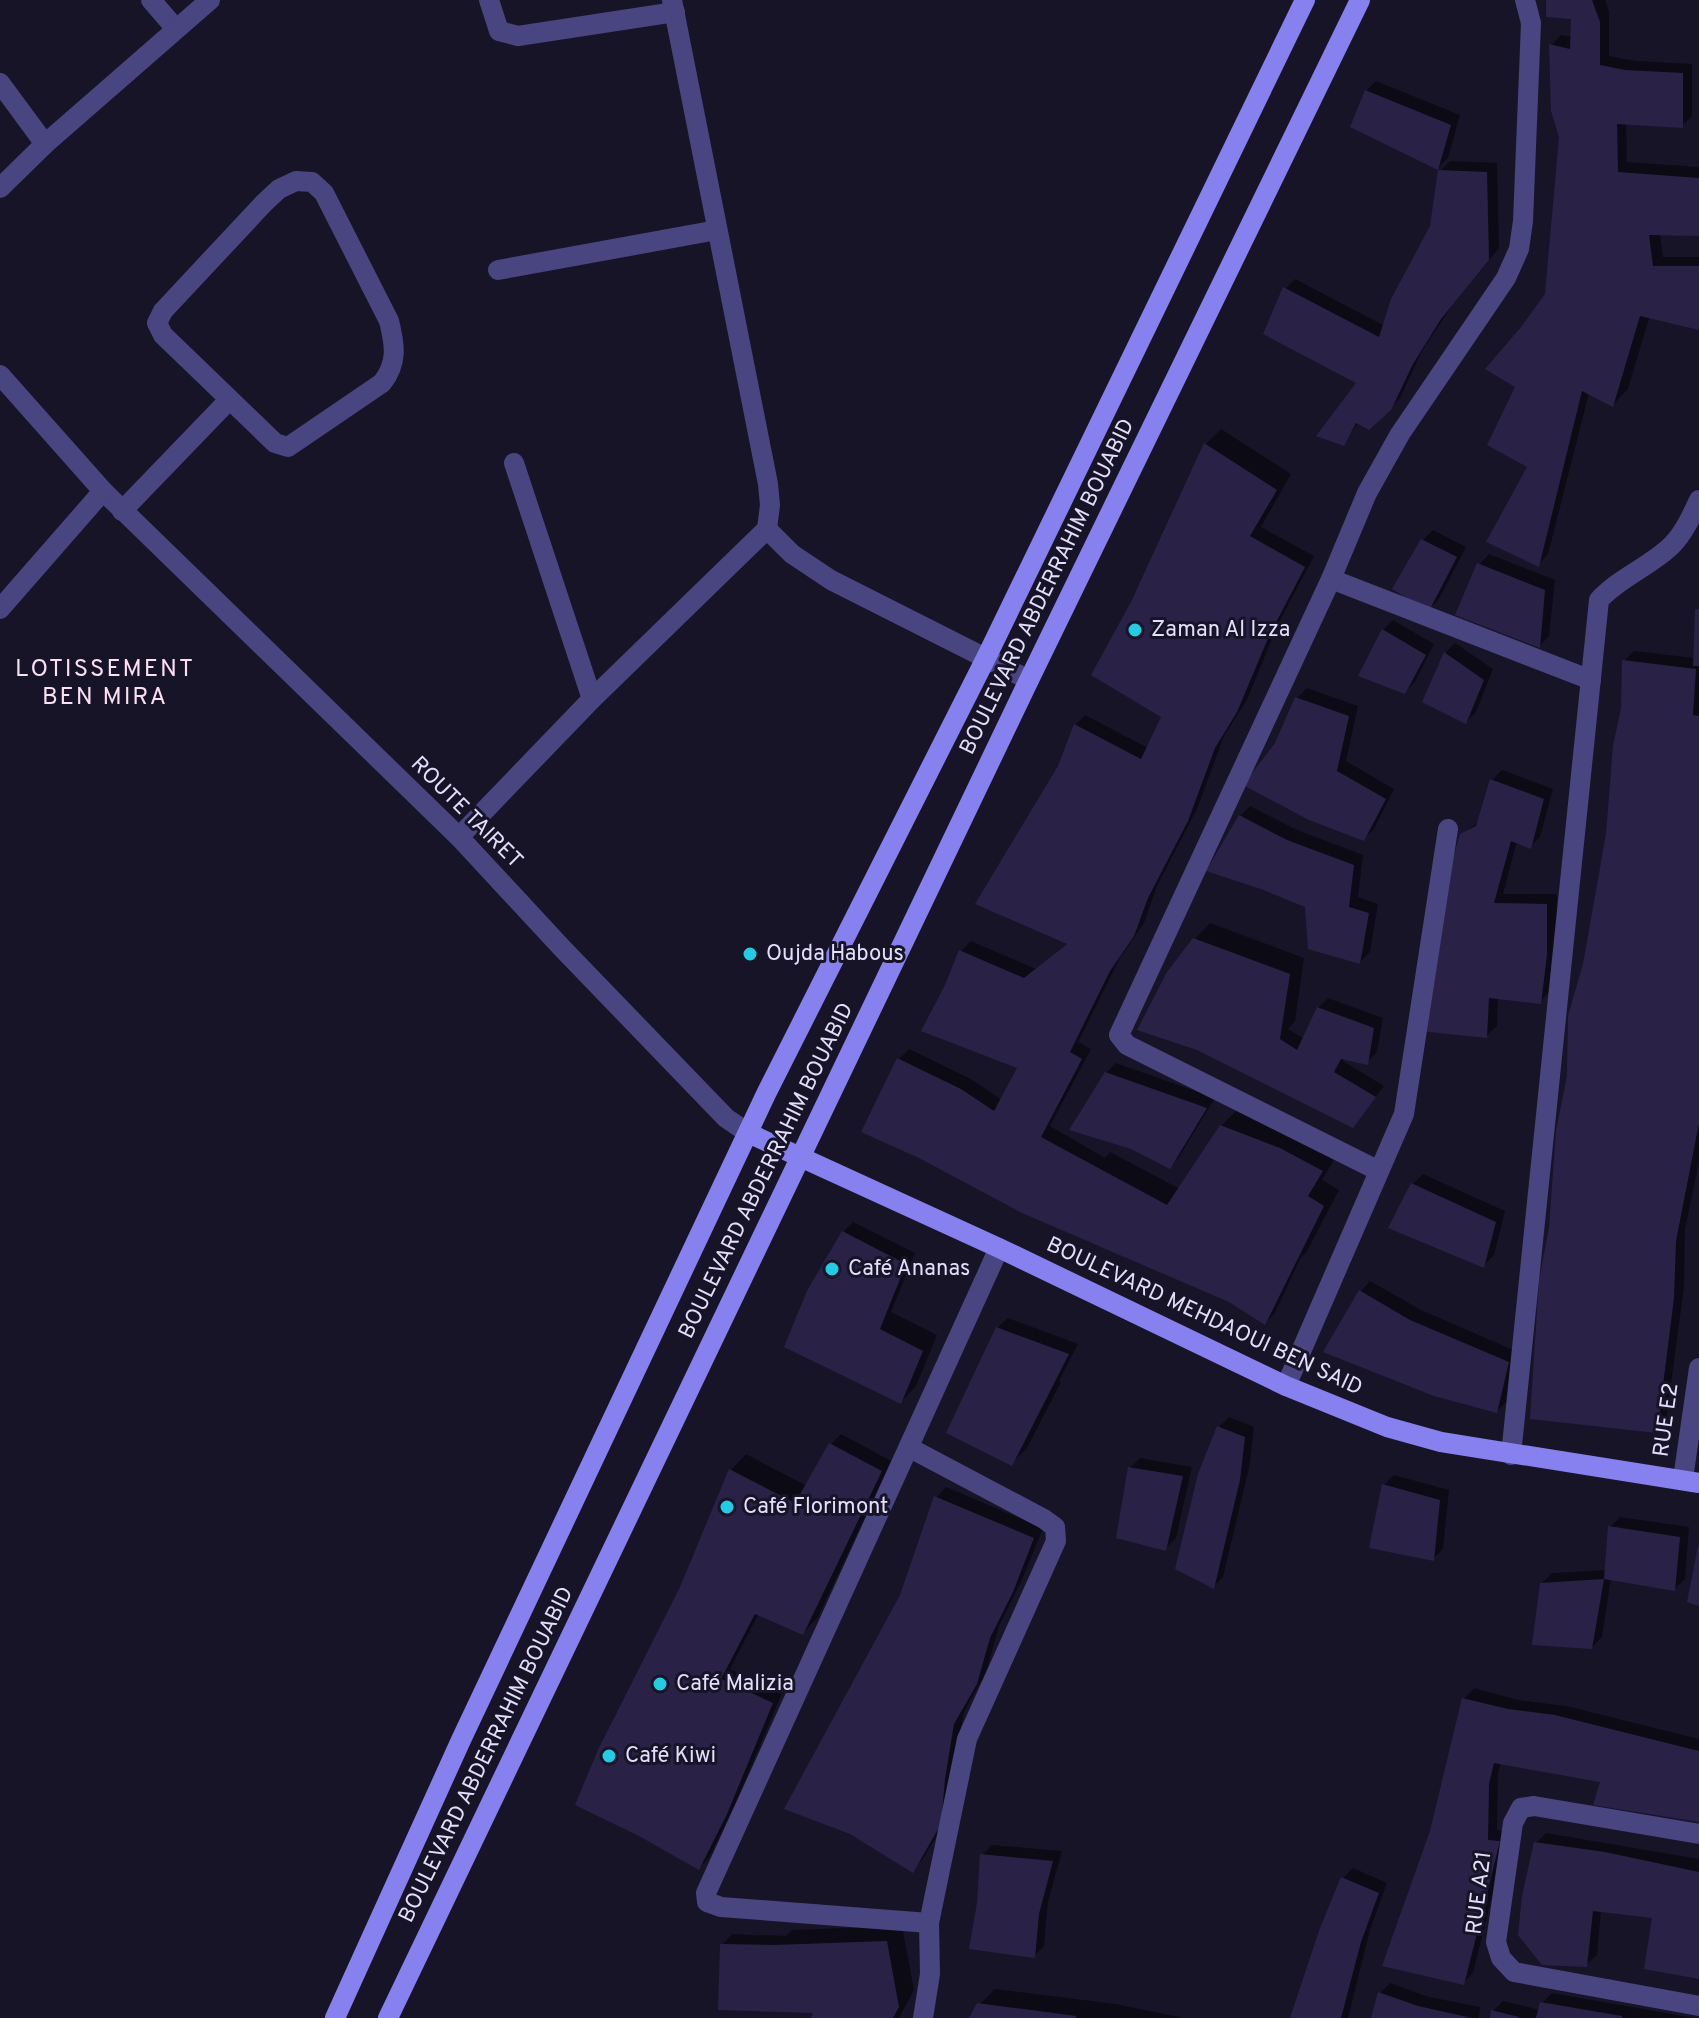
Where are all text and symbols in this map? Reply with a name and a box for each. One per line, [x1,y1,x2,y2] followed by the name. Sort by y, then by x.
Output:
[955,415,1141,759] street label: BOULEVARD ABDERRAHIM BOUABID
[1151,617,1290,644] place label: Zaman Al Izza
[1126,621,1144,639] marker: Zaman Al Izza
[15,655,195,713] district label: LOTISSEMENT BEN MIRA
[404,751,528,875] street label: ROUTE TAIRET
[766,941,904,968] place label: Oujda Habous
[741,945,759,963] marker: Oujda Habous
[674,999,860,1343] street label: BOULEVARD ABDERRAHIM BOUABID
[1042,1232,1366,1402] street label: BOULEVARD MEHDAOUI BEN SAID
[848,1256,970,1283] place label: Café Ananas
[823,1260,841,1278] marker: Café Ananas
[1648,1381,1686,1459] street label: RUE E2
[743,1494,888,1521] place label: Café Florimont
[718,1498,736,1516] marker: Café Florimont
[394,1583,580,1927] street label: BOULEVARD ABDERRAHIM BOUABID
[676,1671,794,1698] place label: Café Malizia
[651,1675,669,1693] marker: Café Malizia
[625,1743,716,1770] place label: Café Kiwi
[600,1747,618,1765] marker: Café Kiwi
[1462,1850,1498,1936] street label: RUE A21

